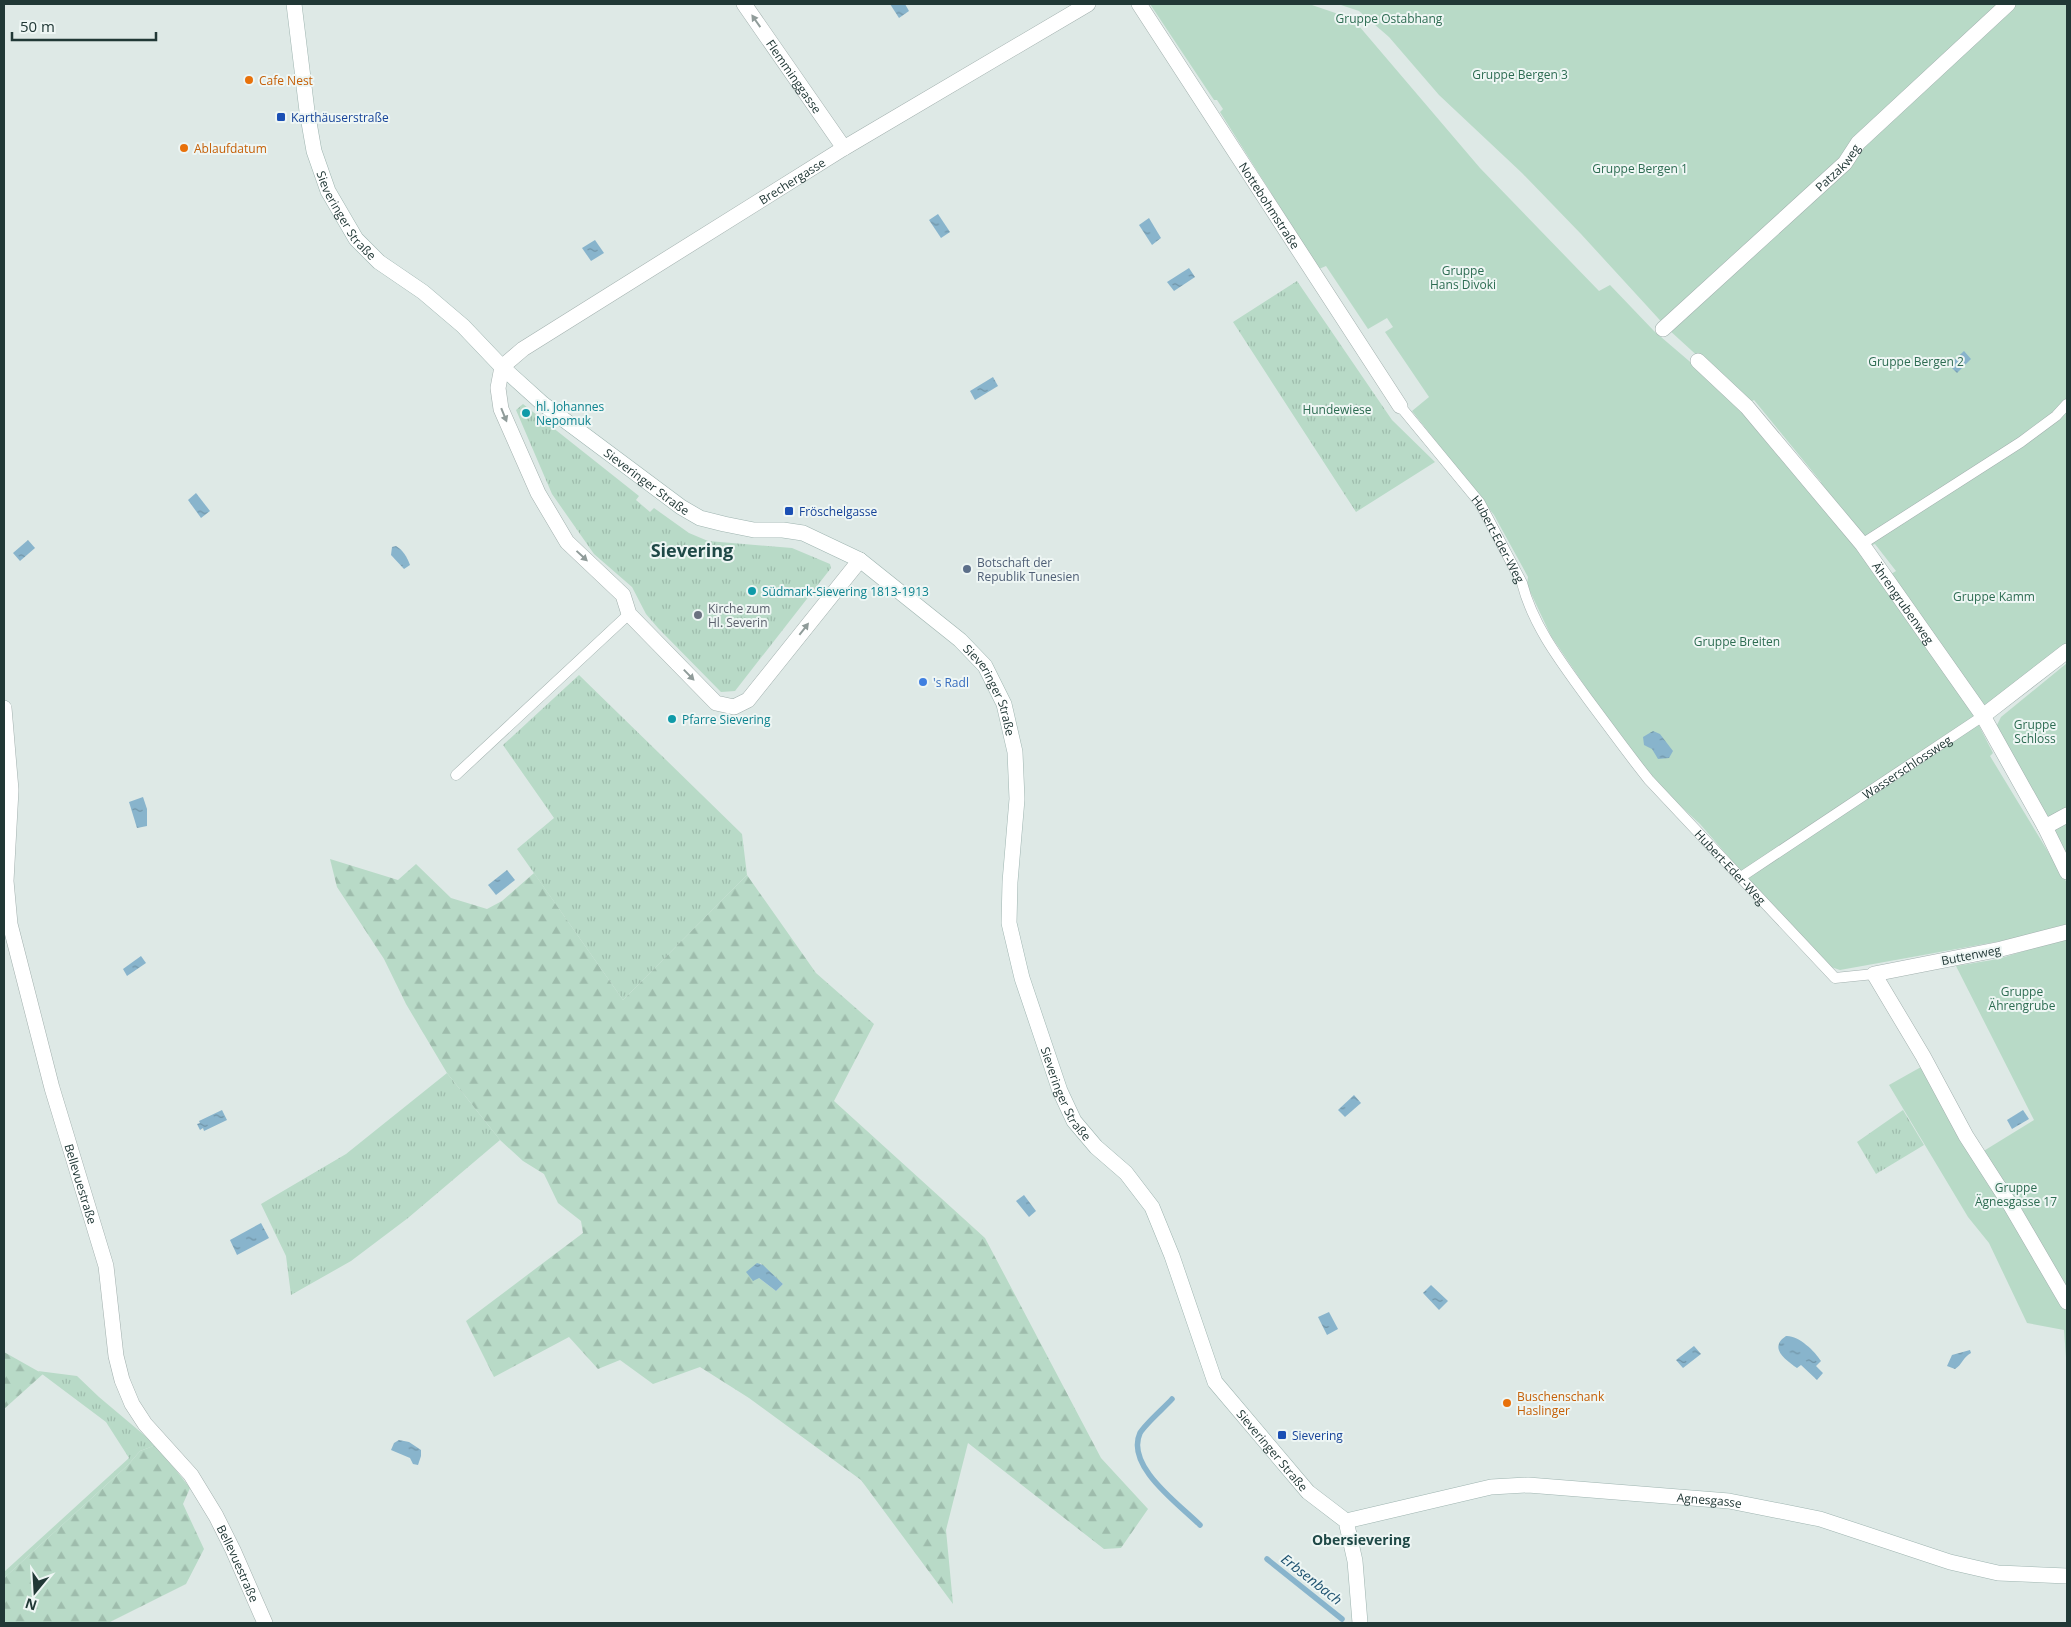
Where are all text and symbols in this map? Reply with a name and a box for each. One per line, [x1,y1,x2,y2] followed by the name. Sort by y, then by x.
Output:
[12,10,156,42] scale bar
[1336,10,1443,27] park label: Gruppe Ostabhang
[751,15,761,28] one-way arrow
[20,16,55,36] text: 50 m
[763,36,826,117] street label: Flemminggasse
[1472,66,1568,83] park label: Gruppe Bergen 3
[259,72,313,89] place label: Cafe Nest
[243,74,255,86] marker: Cafe Nest
[291,109,389,126] place label: Karthäuserstraße
[275,111,287,123] marker: Karthäuserstraße
[194,140,267,157] place label: Ablaufdatum
[1811,140,1864,195] street label: Patzakweg
[178,142,190,154] marker: Ablaufdatum
[755,153,829,208] street label: Brechergasse
[1235,159,1304,252] street label: Nottebohmstraße
[1592,160,1688,177] park label: Gruppe Bergen 1
[313,168,380,263] street label: Sieveringer Straße
[1430,262,1496,293] park label: Gruppe Hans Divoki
[1868,353,1964,370] park label: Gruppe Bergen 2
[536,398,605,429] place label: hl. Johannes Nepomuk
[1302,401,1372,418] park label: Hundewiese
[520,407,532,419] marker: hl. Johannes Nepomuk
[500,408,508,423] one-way arrow
[601,444,693,519] street label: Sieveringer Straße
[1468,491,1529,586] street label: Hubert-Eder-Weg
[799,503,878,520] place label: Fröschelgasse
[783,505,795,517] marker: Fröschelgasse
[651,538,733,562] district label: Sievering
[575,550,587,562] one-way arrow
[977,554,1080,585] place label: Botschaft der Republik Tunesien
[1869,558,1938,648] street label: Ährengrubenweg
[961,563,973,575] marker: Botschaft der Republik Tunesien
[762,583,929,600] place label: Südmark-Sievering 1813-1913
[746,585,758,597] marker: Südmark-Sievering 1813-1913
[1953,588,2035,605] park label: Gruppe Kamm
[708,600,770,631] place label: Kirche zum Hl. Severin
[692,609,704,621] marker: Kirche zum Hl. Severin
[798,623,809,636] one-way arrow
[1694,633,1780,650] park label: Gruppe Breiten
[960,640,1020,738] street label: Sieveringer Straße
[683,669,695,681] one-way arrow
[933,674,969,691] place label: 's Radl
[917,676,929,688] marker: 's Radl
[682,711,771,728] place label: Pfarre Sievering
[666,713,678,725] marker: Pfarre Sievering
[2014,716,2056,747] park label: Gruppe Schloss
[1859,731,1955,803] street label: Wasserschlossweg
[1691,826,1770,908] street label: Hubert-Eder-Weg
[1940,941,2003,969] street label: Buttenweg
[1989,983,2056,1014] park label: Gruppe Ährengrube
[1037,1044,1095,1144] street label: Sieveringer Straße
[61,1141,101,1226] street label: Bellevuestraße
[1975,1179,2057,1210] park label: Gruppe Ägnesgasse 17
[1517,1388,1605,1419] place label: Buschenschank Haslinger
[1501,1397,1513,1409] marker: Buschenschank Haslinger
[1233,1405,1312,1495] street label: Sieveringer Straße
[1292,1427,1343,1444] place label: Sievering
[1276,1429,1288,1441] marker: Sievering
[1676,1488,1744,1512] street label: Agnesgasse
[213,1522,263,1605] street label: Bellevuestraße
[1312,1530,1410,1549] district label: Obersievering
[1278,1549,1346,1609] water label: Erbsenbach
[10,1567,60,1617] north arrow
[22,1594,39,1616] text: N

